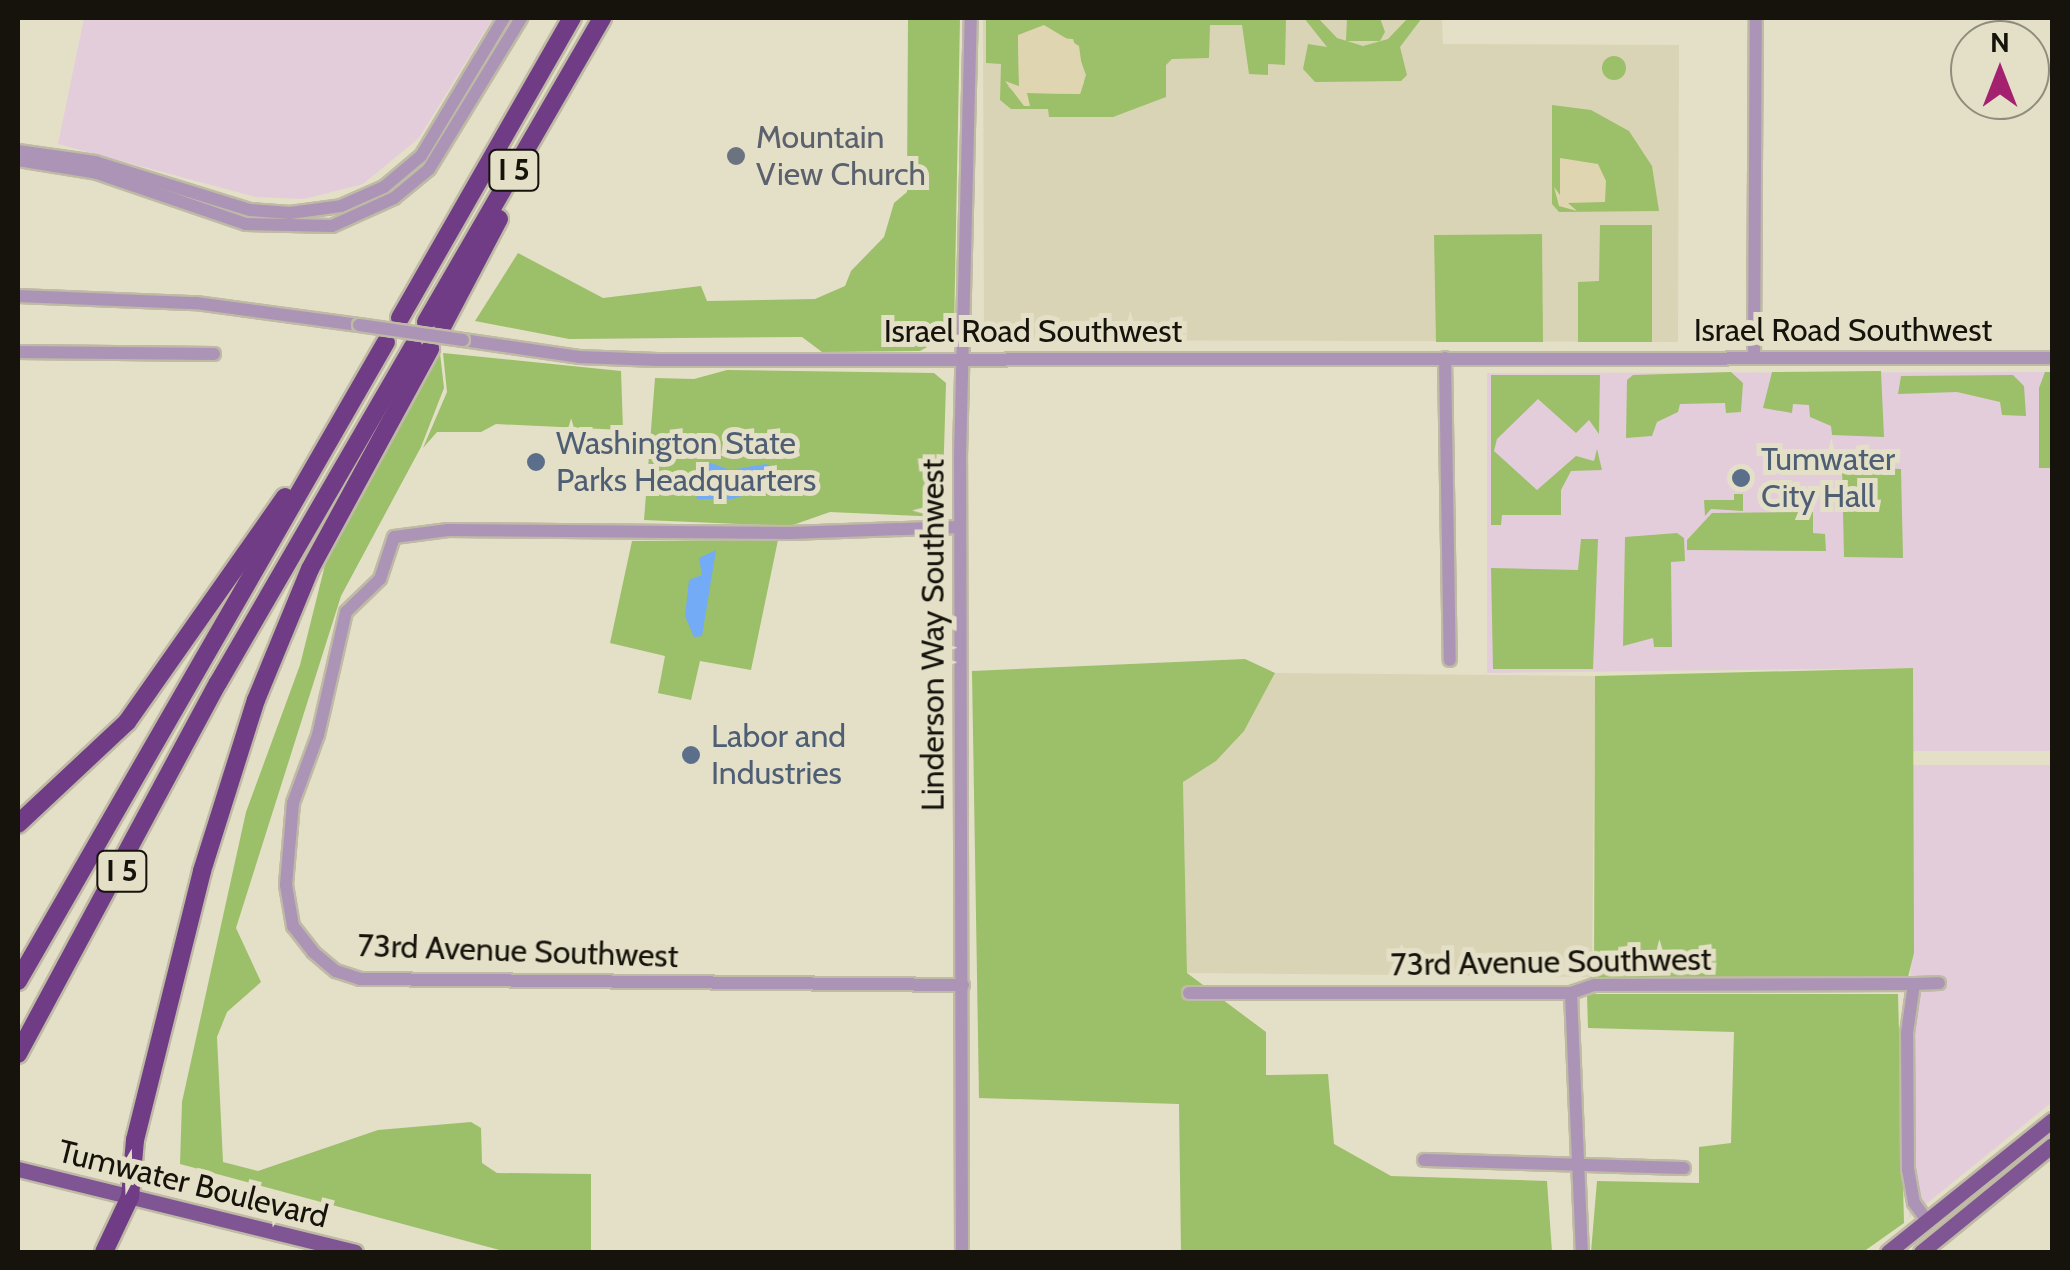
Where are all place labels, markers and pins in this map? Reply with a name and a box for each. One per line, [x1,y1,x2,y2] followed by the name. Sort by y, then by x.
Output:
[756,119,926,194] place label: Mountain View Church
[725,145,747,167] marker: Mountain View Church
[556,425,816,500] place label: Washington State Parks Headquarters
[1761,441,1895,516] place label: Tumwater City Hall
[525,451,547,473] marker: Washington State Parks Headquarters
[1730,467,1752,489] marker: Tumwater City Hall
[711,718,846,793] place label: Labor and Industries
[680,744,702,766] marker: Labor and Industries

